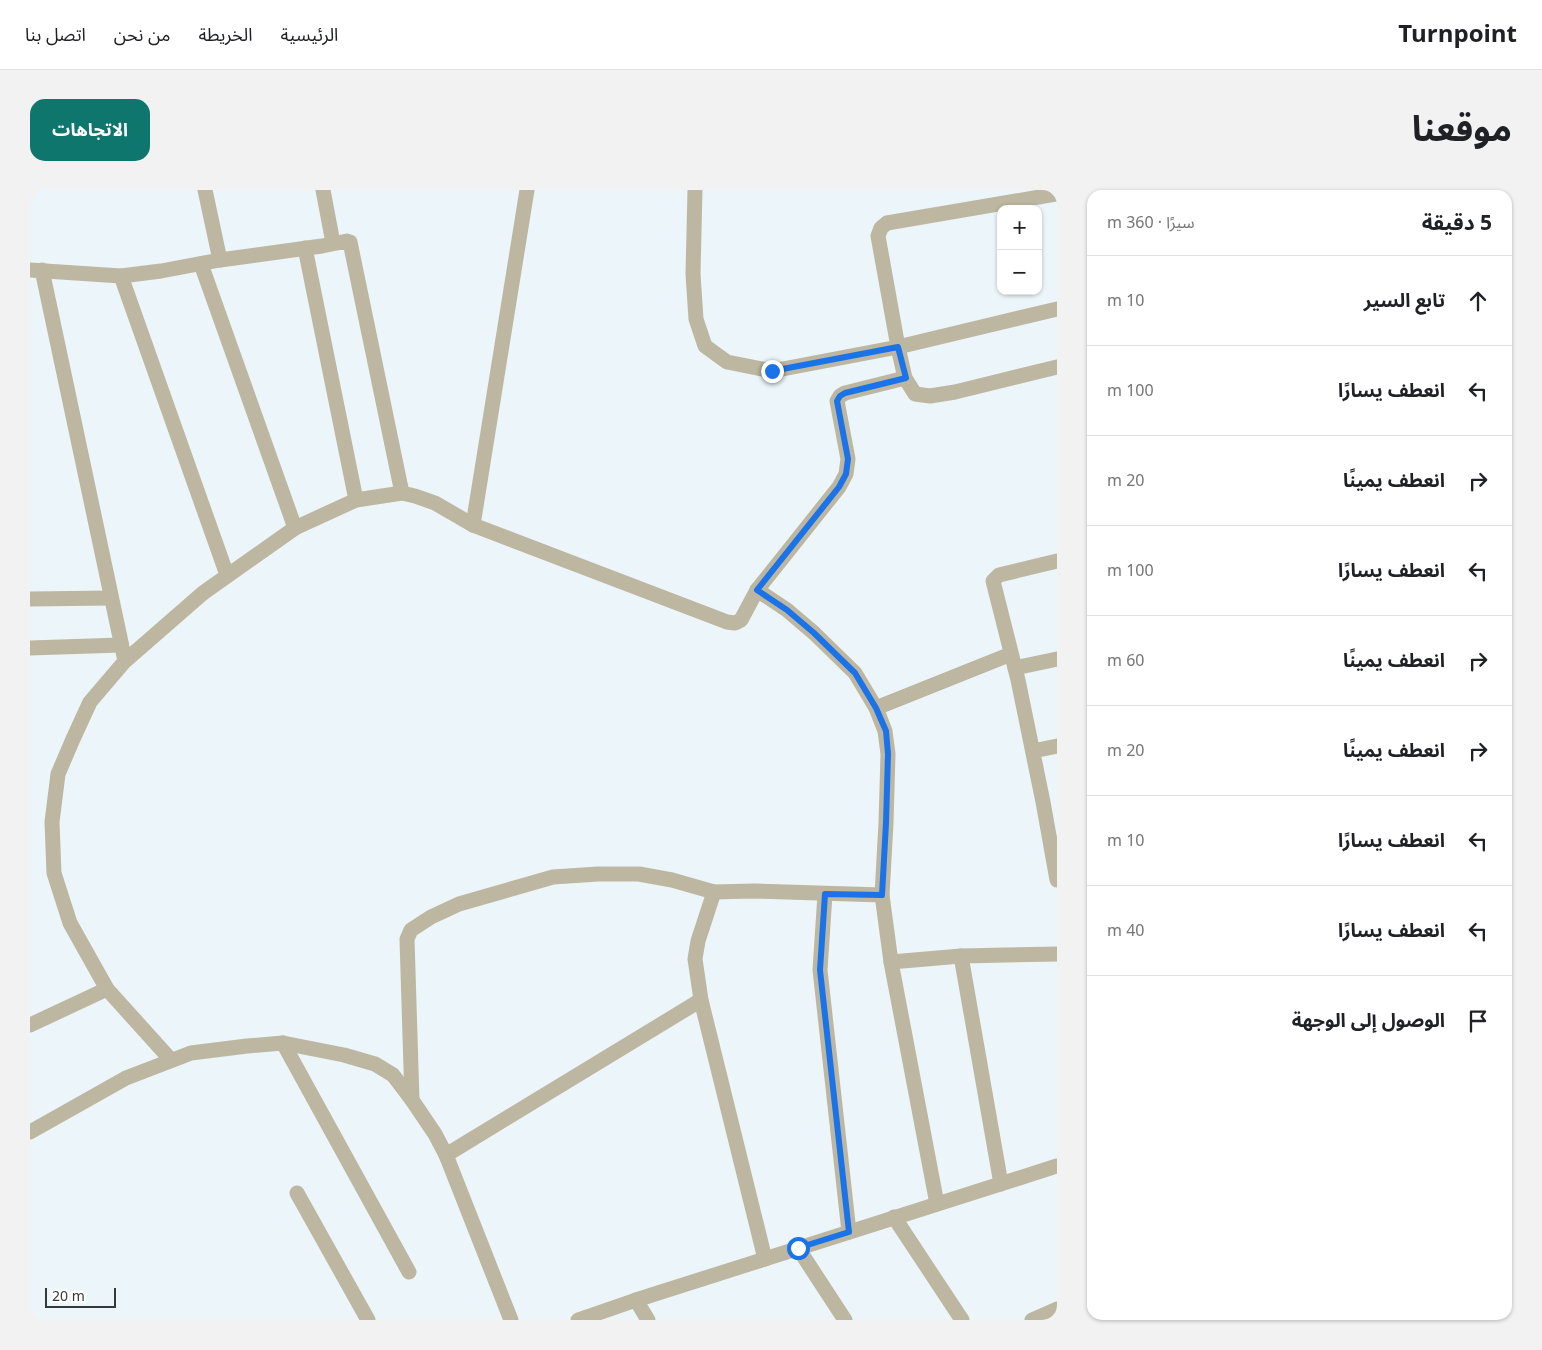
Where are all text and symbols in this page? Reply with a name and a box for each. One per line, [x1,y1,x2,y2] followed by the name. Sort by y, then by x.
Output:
[1398,9,1517,60] text: Turnpoint
[25,16,86,54] text: اتصل بنا
[114,16,171,54] text: من نحن
[199,16,252,54] text: الخريطة
[280,16,338,54] text: الرئيسية
[1412,93,1512,167] text: موقعنا
[30,99,150,161] button: الاتجاهات
[1422,201,1492,245] text: 5 دقيقة
[997,205,1042,295] map controls
[997,205,1042,250] button: +
[1107,206,1194,240] text: سيرًا · 360 m
[997,250,1042,295] button: −
[1364,281,1445,321] text: تابع السير
[1107,284,1144,318] text: 10 m
[1464,287,1492,315] icon: ahead
[761,360,784,383] route end
[1338,371,1445,411] text: انعطف يسارًا
[1107,374,1154,408] text: 100 m
[1464,377,1492,405] icon: left
[1343,461,1445,501] text: انعطف يمينًا
[1107,464,1144,498] text: 20 m
[1464,467,1492,495] icon: right
[1338,551,1445,591] text: انعطف يسارًا
[1107,554,1154,588] text: 100 m
[1464,557,1492,585] icon: left
[1343,641,1445,681] text: انعطف يمينًا
[1107,644,1144,678] text: 60 m
[1464,647,1492,675] icon: right
[1343,731,1445,771] text: انعطف يمينًا
[1107,734,1144,768] text: 20 m
[1464,737,1492,765] icon: right
[1338,821,1445,861] text: انعطف يسارًا
[1107,824,1144,858] text: 10 m
[1464,827,1492,855] icon: left
[1338,911,1445,951] text: انعطف يسارًا
[1107,914,1144,948] text: 40 m
[1464,917,1492,945] icon: left
[1292,1001,1445,1041] text: الوصول إلى الوجهة
[1464,1007,1492,1035] icon: arrive
[787,1237,810,1260] route start
[52,1282,85,1311] text: 20 m
[45,1285,116,1308] scale bar

